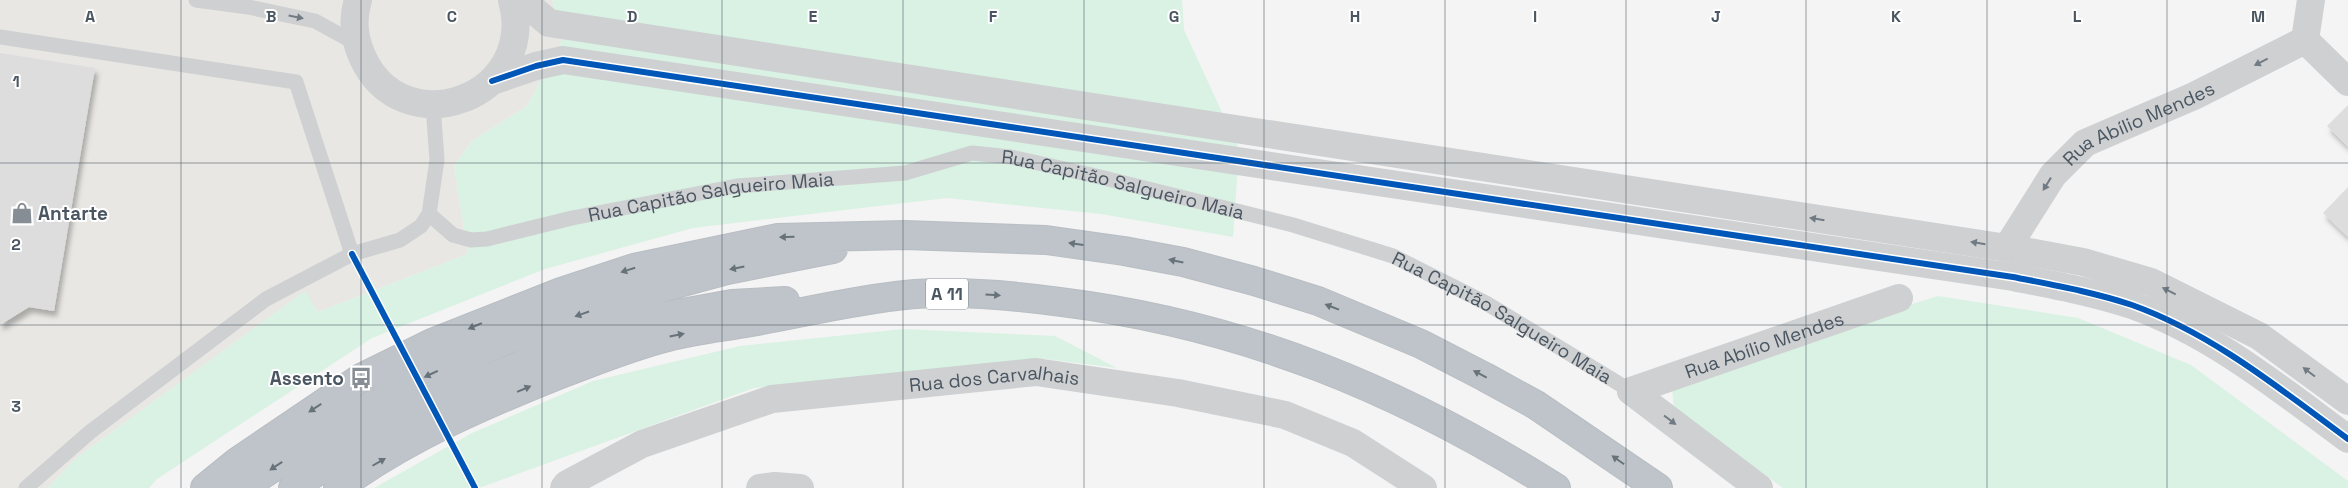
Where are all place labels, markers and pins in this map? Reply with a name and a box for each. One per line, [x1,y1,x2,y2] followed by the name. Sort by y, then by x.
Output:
[9,200,35,226] shop icon: Antarte
[38,201,108,226] place label: Antarte
[348,365,374,391] bus stop icon: Assento
[270,366,344,391] place label: Assento

